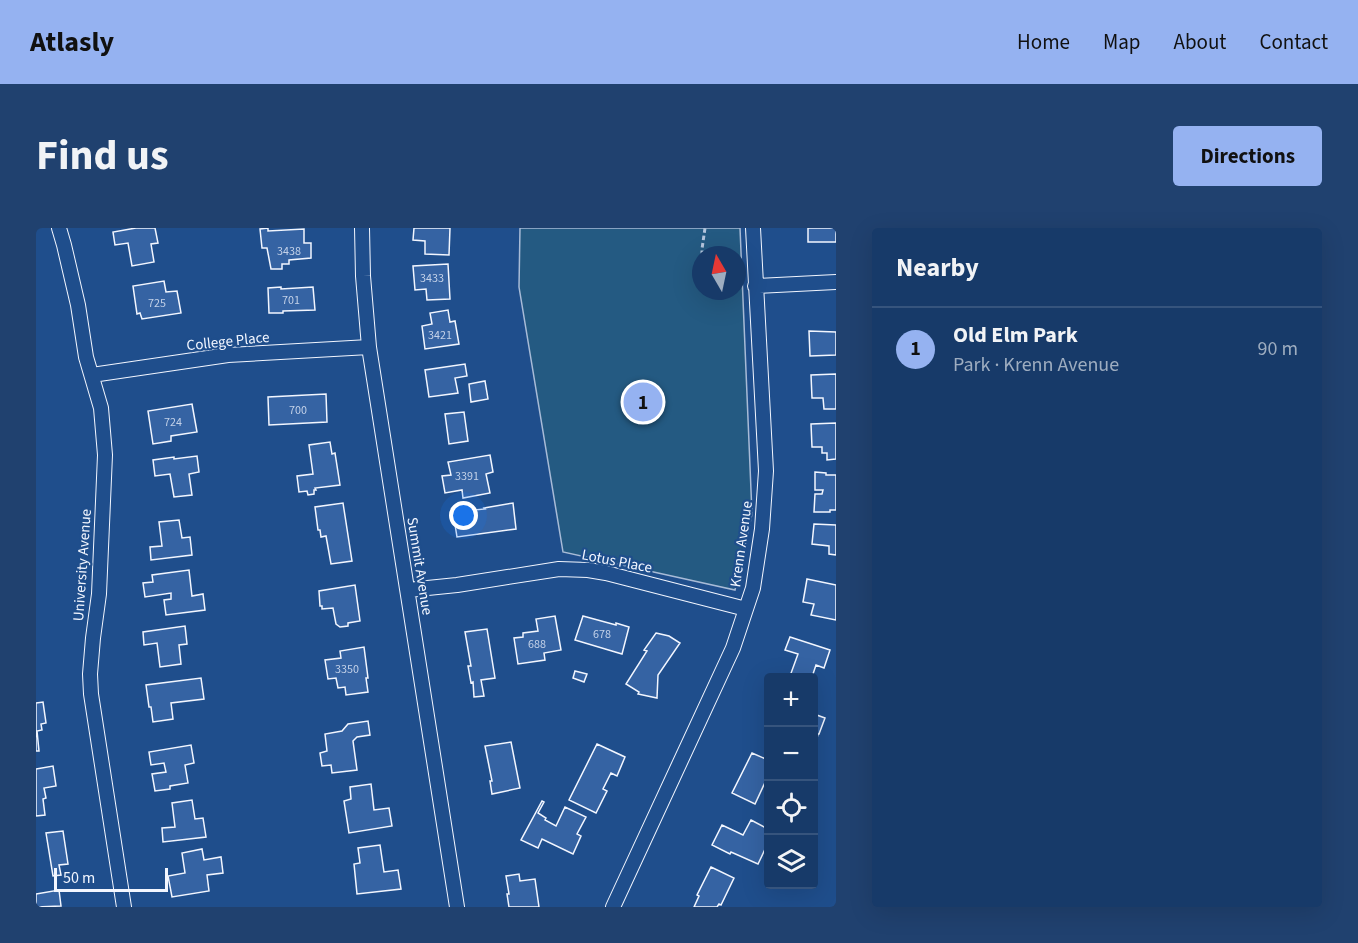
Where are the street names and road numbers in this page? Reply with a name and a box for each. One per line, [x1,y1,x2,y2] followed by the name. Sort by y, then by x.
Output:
[186,327,271,356] street label: College Place
[725,500,758,589] street label: Krenn Avenue
[68,508,97,622] street label: University Avenue
[401,516,438,617] street label: Summit Avenue
[580,544,654,579] street label: Lotus Place

